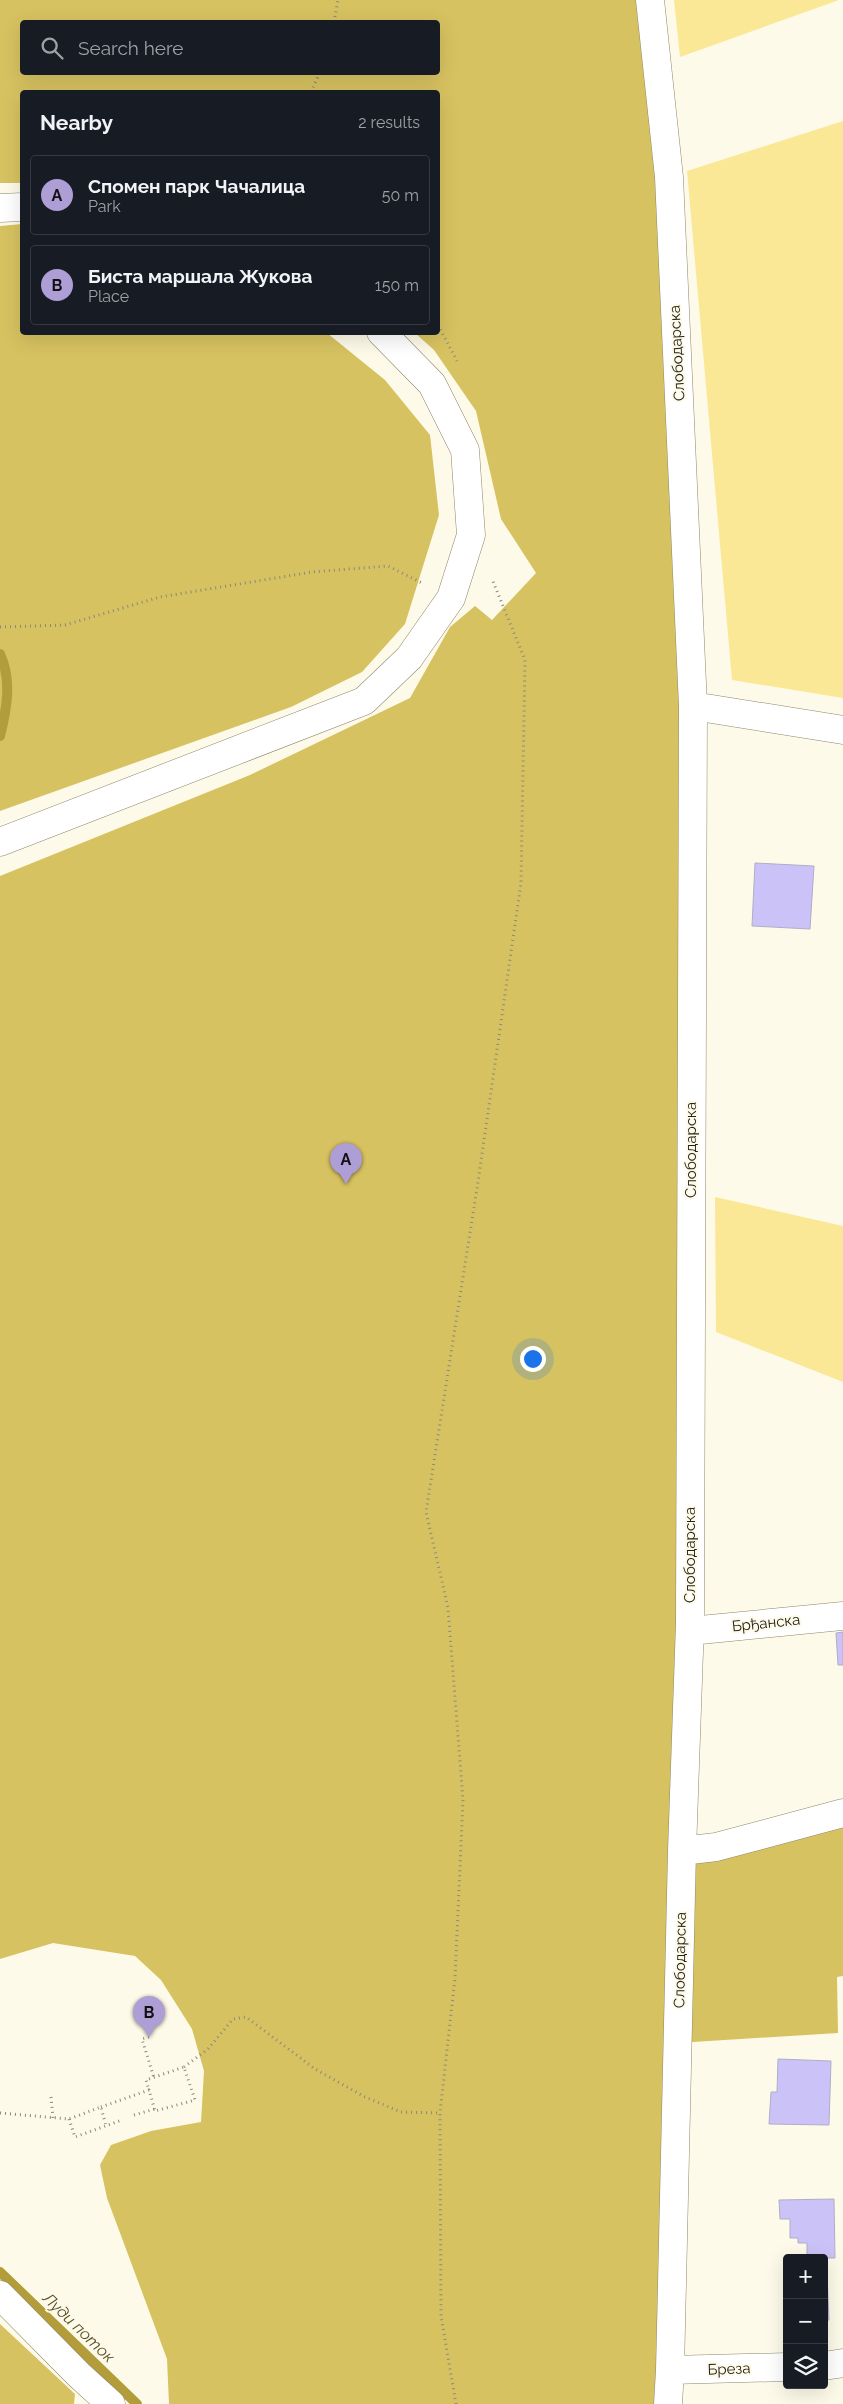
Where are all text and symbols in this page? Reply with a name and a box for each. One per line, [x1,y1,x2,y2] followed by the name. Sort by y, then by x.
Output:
[20,20,440,75] search box
[38,34,66,62] icon: search
[78,37,184,59] text: Search here
[40,110,113,135] text: Nearby
[358,113,420,132] text: 2 results
[88,175,305,197] text: Спомен парк Чачалица
[52,186,62,205] text: A
[382,186,419,205] text: 50 m
[88,197,121,216] text: Park
[88,265,312,287] text: Биста маршала Жукова
[52,276,62,295] text: B
[375,276,419,295] text: 150 m
[88,287,129,306] text: Place
[665,305,689,401] street label: Слободарска
[682,1102,700,1198] street label: Слободарска
[330,1143,362,1184] pin: A
[520,1346,546,1372] your location
[681,1507,699,1603] street label: Слободарска
[731,1610,801,1636] street label: Брђанска
[670,1912,690,2008] street label: Слободарска
[133,1996,165,2037] pin: B
[783,2254,828,2389] map controls
[783,2254,828,2299] button: +
[38,2288,119,2366] water label: Луди поток
[783,2299,828,2344] button: −
[783,2344,828,2389] button: layers
[707,2359,751,2379] street label: Бреза

